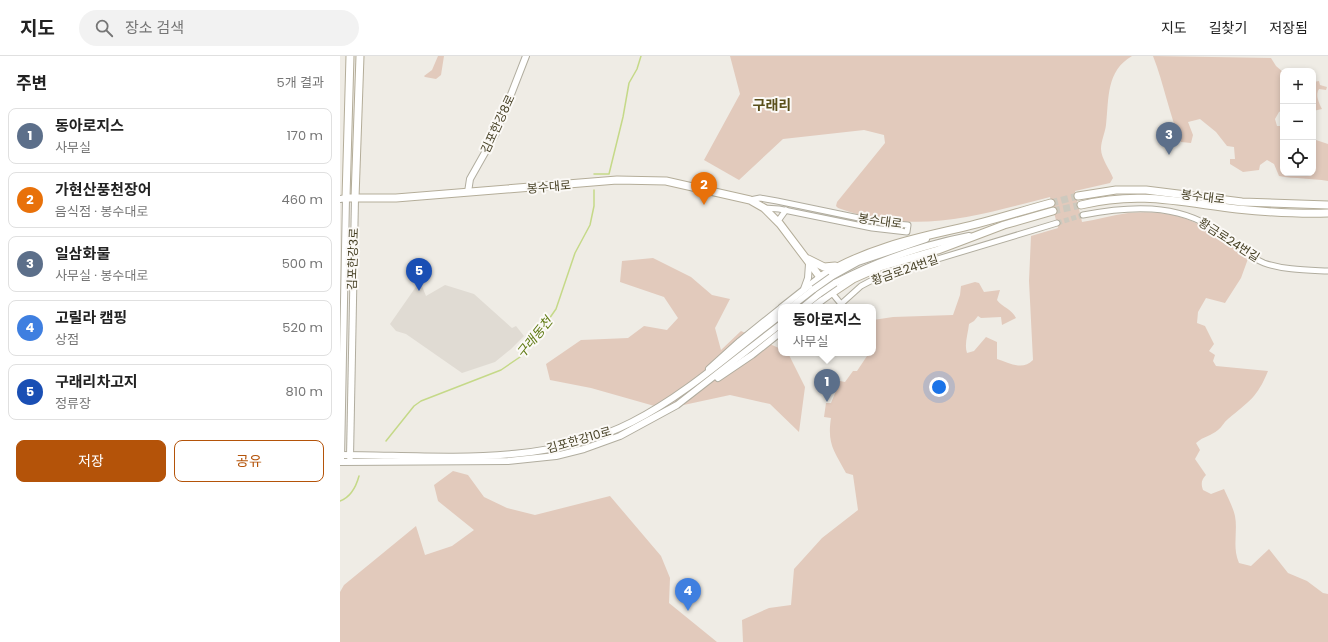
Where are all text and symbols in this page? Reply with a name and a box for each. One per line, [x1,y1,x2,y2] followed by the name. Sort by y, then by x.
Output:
[79,10,359,46] search box
[20,15,55,42] text: 지도
[93,17,115,39] icon: search
[125,17,184,38] text: 장소 검색
[1161,18,1187,38] text: 지도
[1209,18,1247,38] text: 길찾기
[1269,18,1308,38] text: 저장됨
[1280,68,1316,176] map controls
[1280,68,1316,104] button: +
[16,71,47,95] text: 주변
[276,73,324,92] text: 5개 결과
[477,92,519,156] street label: 김포한강8로
[753,95,791,115] district label: 구래리
[1280,104,1316,140] button: −
[55,115,124,136] text: 동아로지스
[1156,122,1182,155] pin: 3
[28,126,32,145] text: 1
[287,126,323,145] text: 170 m
[55,138,91,157] text: 사무실
[1280,140,1316,176] button: locate
[691,172,717,205] pin: 2
[526,176,572,197] street label: 봉수대로
[55,179,152,200] text: 가현산풍천장어
[1180,185,1226,208] street label: 봉수대로
[26,190,34,209] text: 2
[282,190,323,209] text: 460 m
[55,202,148,221] text: 음식점 · 봉수대로
[857,209,903,232] street label: 봉수대로
[1195,213,1263,266] street label: 황금로24번길
[343,228,362,290] street label: 김포한강3로
[55,243,110,264] text: 일삼화물
[869,250,941,289] street label: 황금로24번길
[26,254,34,273] text: 3
[282,254,323,273] text: 500 m
[406,258,432,291] pin: 5
[55,266,148,285] text: 사무실 · 봉수대로
[778,304,876,356] popup
[55,307,127,328] text: 고릴라 캠핑
[792,309,862,330] text: 동아로지스
[512,312,557,362] water label: 구래동천
[26,318,34,337] text: 4
[282,318,323,337] text: 520 m
[55,330,79,349] text: 상점
[792,332,828,351] text: 사무실
[814,369,840,402] pin: 1
[55,371,138,392] text: 구래리차고지
[929,377,949,397] your location
[26,382,34,401] text: 5
[286,382,323,401] text: 810 m
[55,394,91,413] text: 정류장
[545,422,613,457] street label: 김포한강10로
[16,440,166,482] button: 저장
[174,440,324,482] button: 공유
[675,578,701,611] pin: 4

